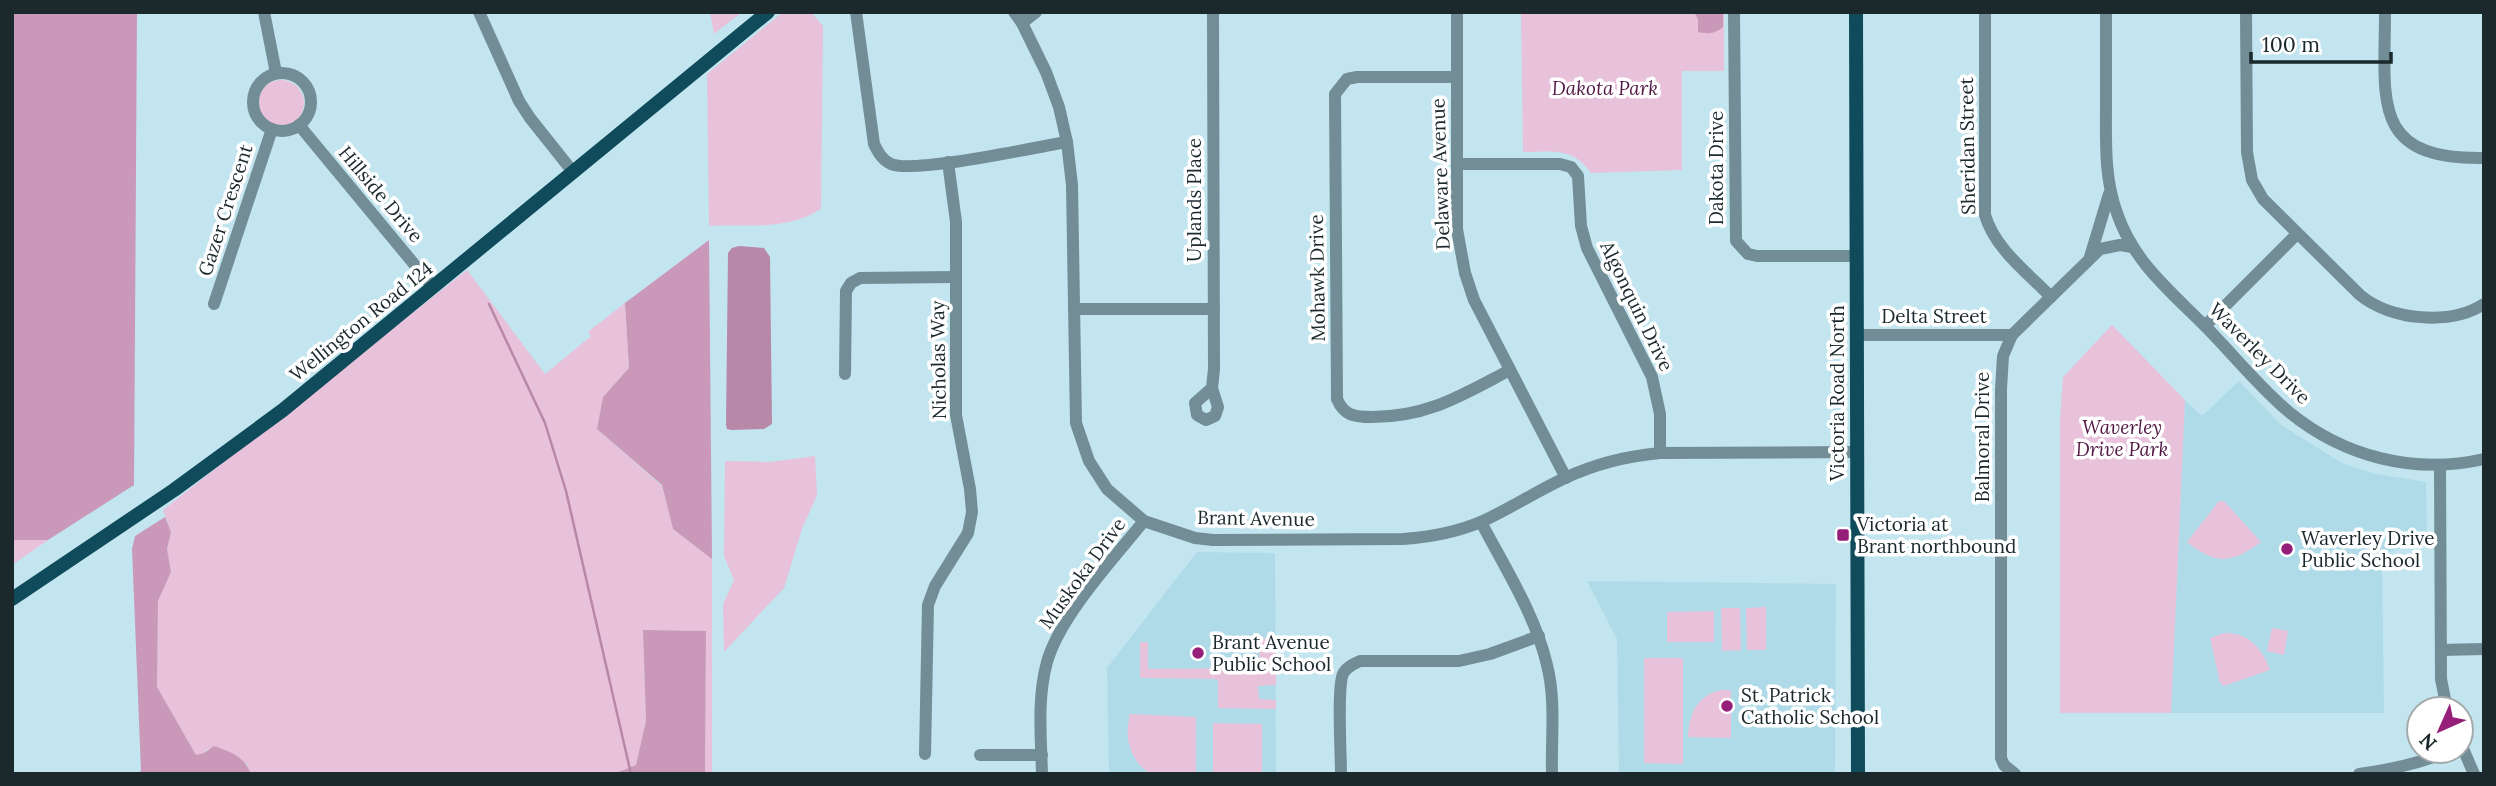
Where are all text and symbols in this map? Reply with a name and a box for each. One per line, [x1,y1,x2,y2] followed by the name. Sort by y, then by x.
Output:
[2251,21,2391,65] scale bar
[2262,31,2320,58] text: 100 m
[1552,76,1658,100] park label: Dakota Park
[1954,76,1980,215] street label: Sheridan Street
[1425,98,1455,250] street label: Delaware Avenue
[1704,111,1728,225] street label: Dakota Drive
[1182,138,1206,262] street label: Uplands Place
[192,141,258,279] street label: Gazer Crescent
[334,141,428,247] street label: Hillside Drive
[1304,214,1330,342] street label: Mohawk Drive
[1595,236,1679,375] street label: Algonquin Drive
[285,256,437,386] street label: Wellington Road 124
[2204,297,2316,409] street label: Waverley Drive
[925,300,951,420] street label: Nicholas Way
[1881,304,1987,328] street label: Delta Street
[1825,305,1849,482] street label: Victoria Road North
[1970,372,1994,502] street label: Balmoral Drive
[2076,415,2168,461] park label: Waverley Drive Park
[1197,505,1315,531] street label: Brant Avenue
[1856,512,2016,558] place label: Victoria at Brant northbound
[1034,513,1130,633] street label: Muskoka Drive
[2301,526,2435,572] place label: Waverley Drive Public School
[1835,527,1851,543] marker: Victoria at Brant northbound
[2279,541,2295,557] marker: Waverley Drive Public School
[1212,630,1331,676] place label: Brant Avenue Public School
[1190,645,1206,661] marker: Brant Avenue Public School
[1741,683,1879,729] place label: St. Patrick Catholic School
[2405,695,2475,765] north arrow
[1719,698,1735,714] marker: St. Patrick Catholic School
[2414,728,2442,756] text: N

